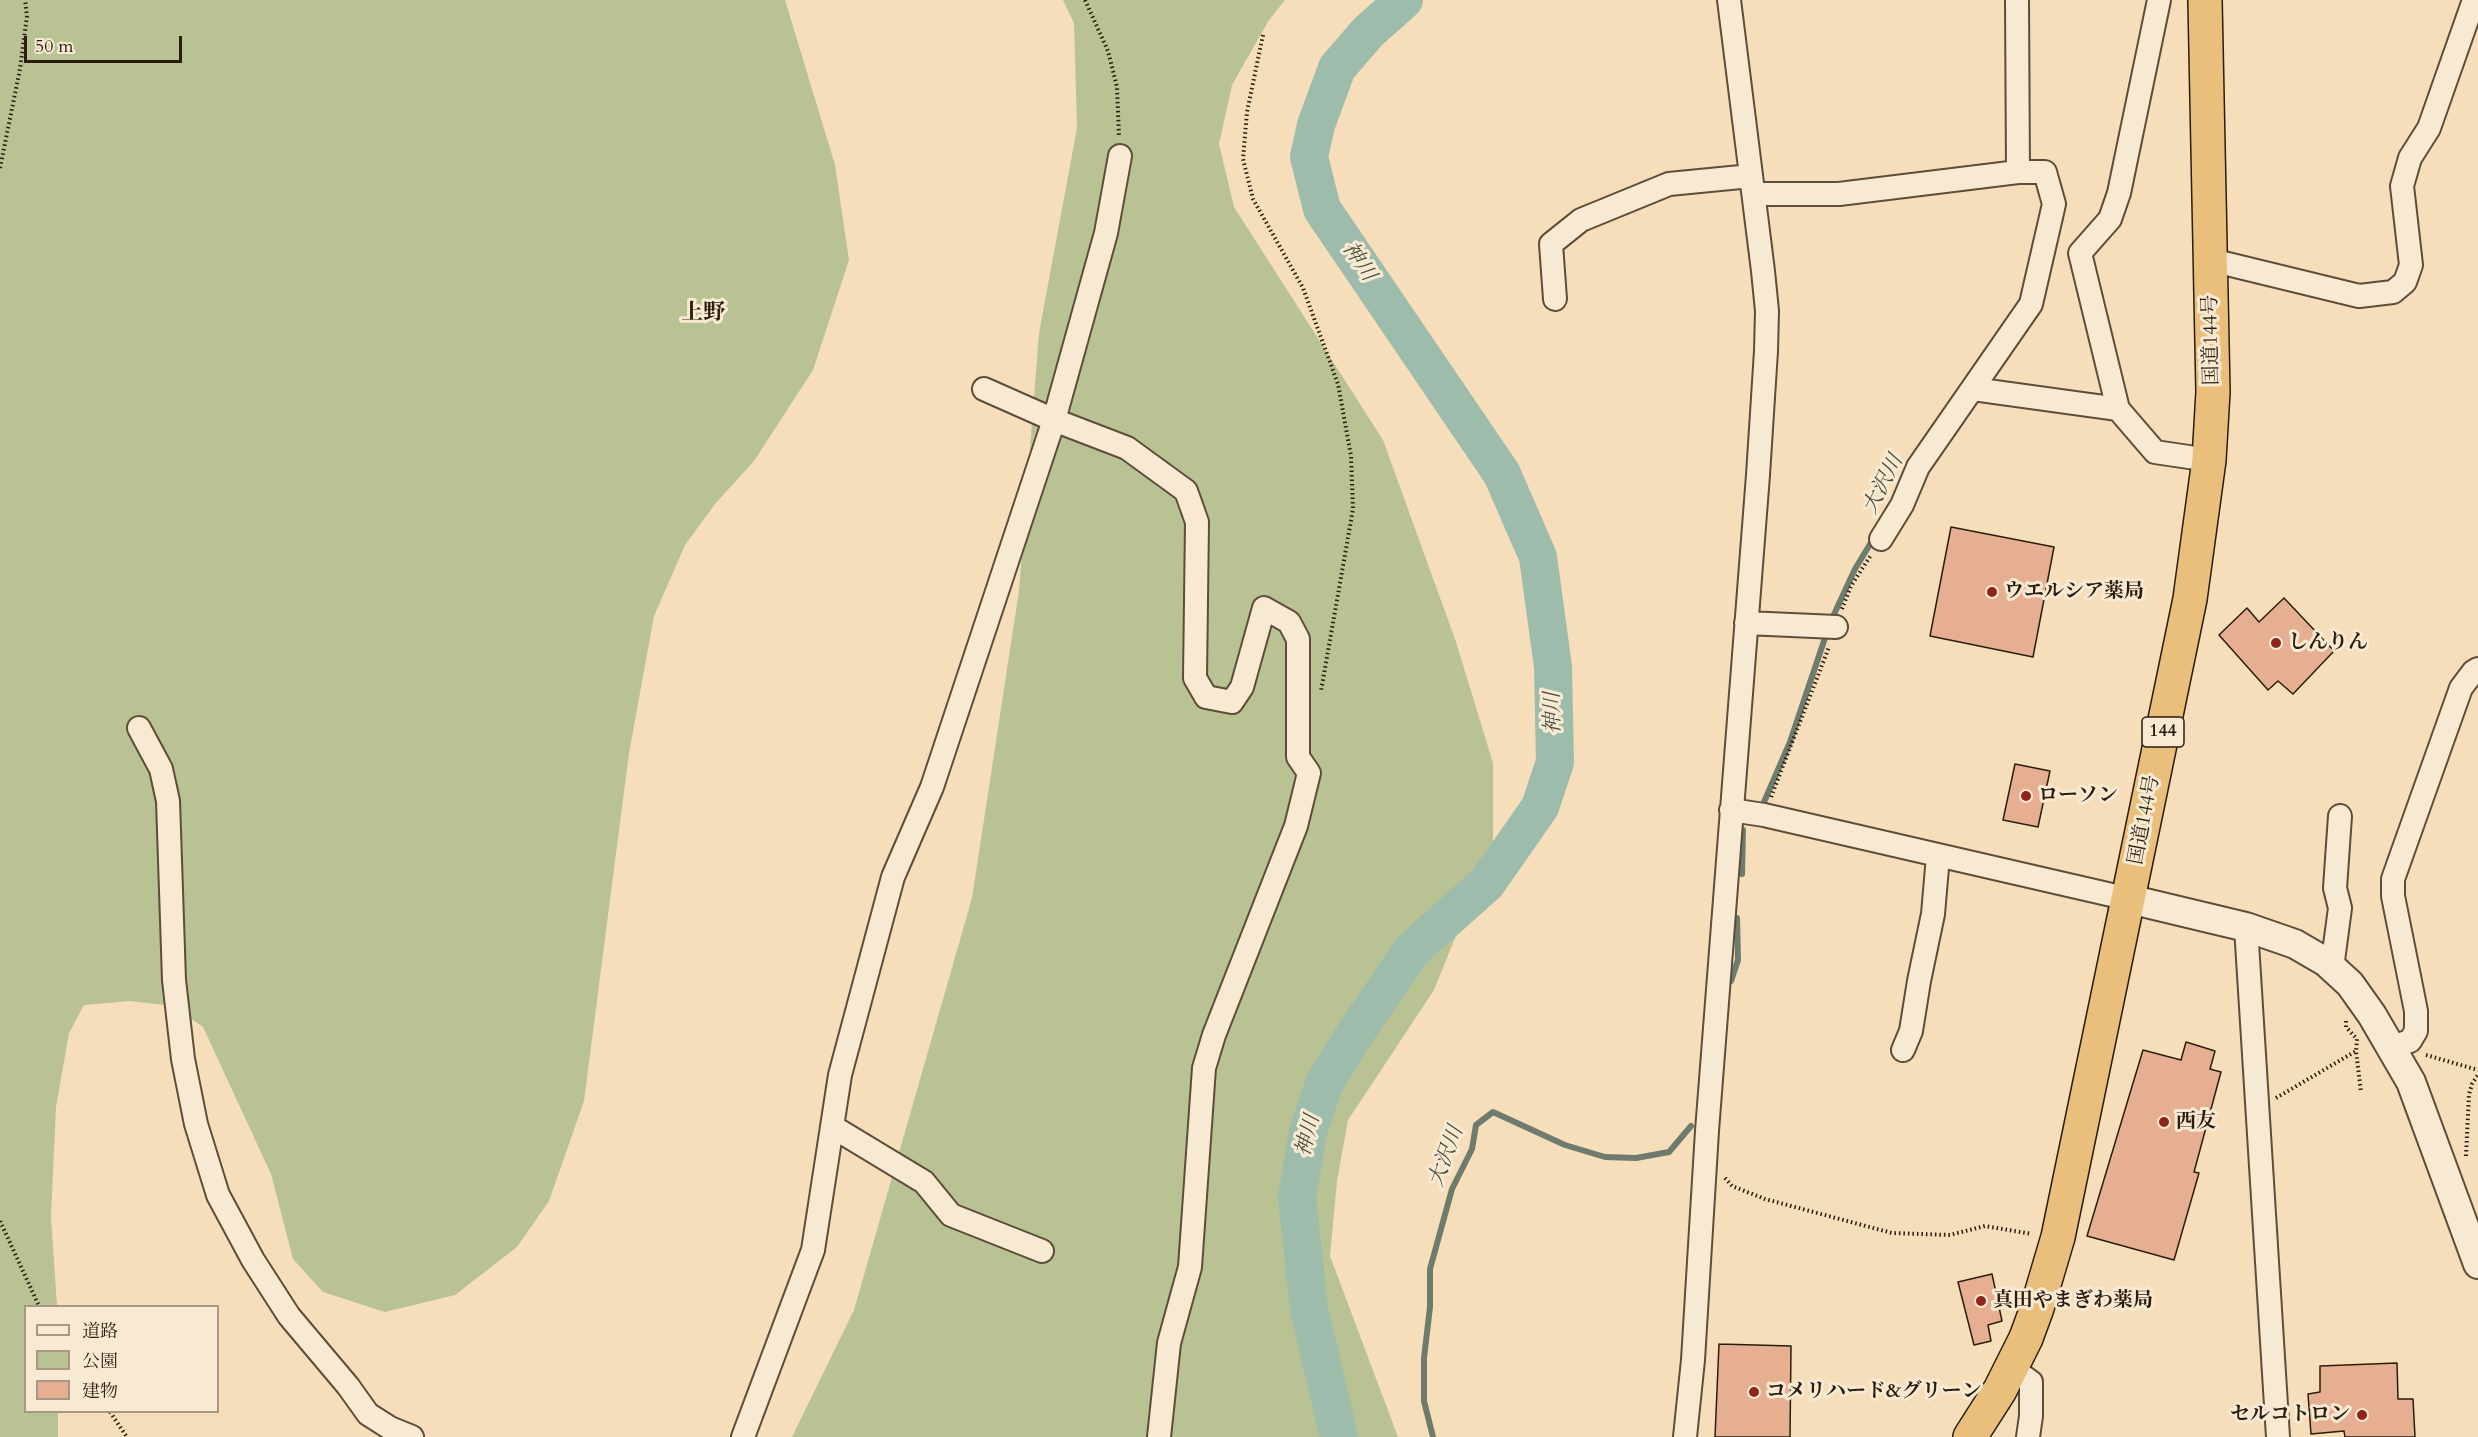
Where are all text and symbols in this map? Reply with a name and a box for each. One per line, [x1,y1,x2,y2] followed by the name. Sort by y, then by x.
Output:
[27,24,184,62] scale bar
[35,34,74,59] text: 50 m
[1336,238,1380,286] water label: 神川
[2199,294,2225,386] street label: 国道144号
[681,301,725,327] district label: 上野
[1858,451,1910,519] water label: 大沢川
[2004,580,2144,604] place label: ウエルシア薬局
[1985,585,1999,599] marker: ウエルシア薬局
[2288,631,2368,655] place label: しんりん
[2269,636,2283,650] marker: しんりん
[1541,692,1567,734] water label: 神川
[2142,717,2184,747] road number: 144
[2125,773,2165,867] street label: 国道144号
[2038,784,2118,808] place label: ローソン
[2019,789,2033,803] marker: ローソン
[2176,1110,2216,1134] place label: 西友
[1292,1113,1326,1159] water label: 神川
[2157,1115,2171,1129] marker: 西友
[1424,1123,1470,1191] water label: 大沢川
[1993,1289,2153,1313] place label: 真田やまぎわ薬局
[1974,1294,1988,1308] marker: 真田やまぎわ薬局
[24,1305,219,1413] legend
[82,1319,118,1344] text: 道路
[82,1349,118,1374] text: 公園
[82,1379,118,1404] text: 建物
[1766,1380,1982,1404] place label: コメリハード&グリーン
[1747,1385,1761,1399] marker: コメリハード&グリーン
[2230,1403,2350,1427] place label: セルコトロン
[2355,1408,2369,1422] marker: セルコトロン

